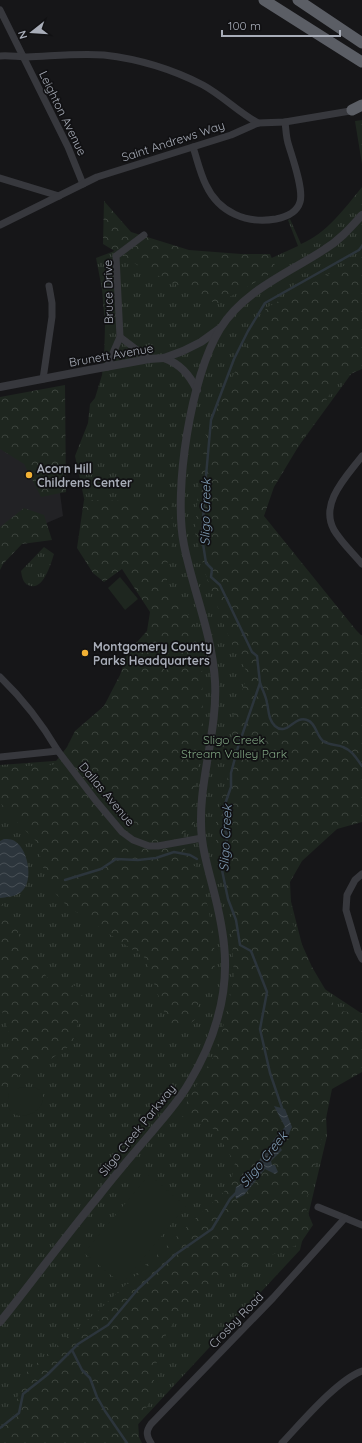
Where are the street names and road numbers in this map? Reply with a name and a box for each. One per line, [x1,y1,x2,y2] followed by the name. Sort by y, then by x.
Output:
[36,68,90,158] street label: Leighton Avenue
[120,117,226,165] street label: Saint Andrews Way
[100,259,116,324] street label: Bruce Drive
[68,340,155,370] street label: Brunett Avenue
[76,759,138,829] street label: Dallas Avenue
[95,1081,179,1179] street label: Sligo Creek Parkway
[206,1289,266,1351] street label: Crosby Road

